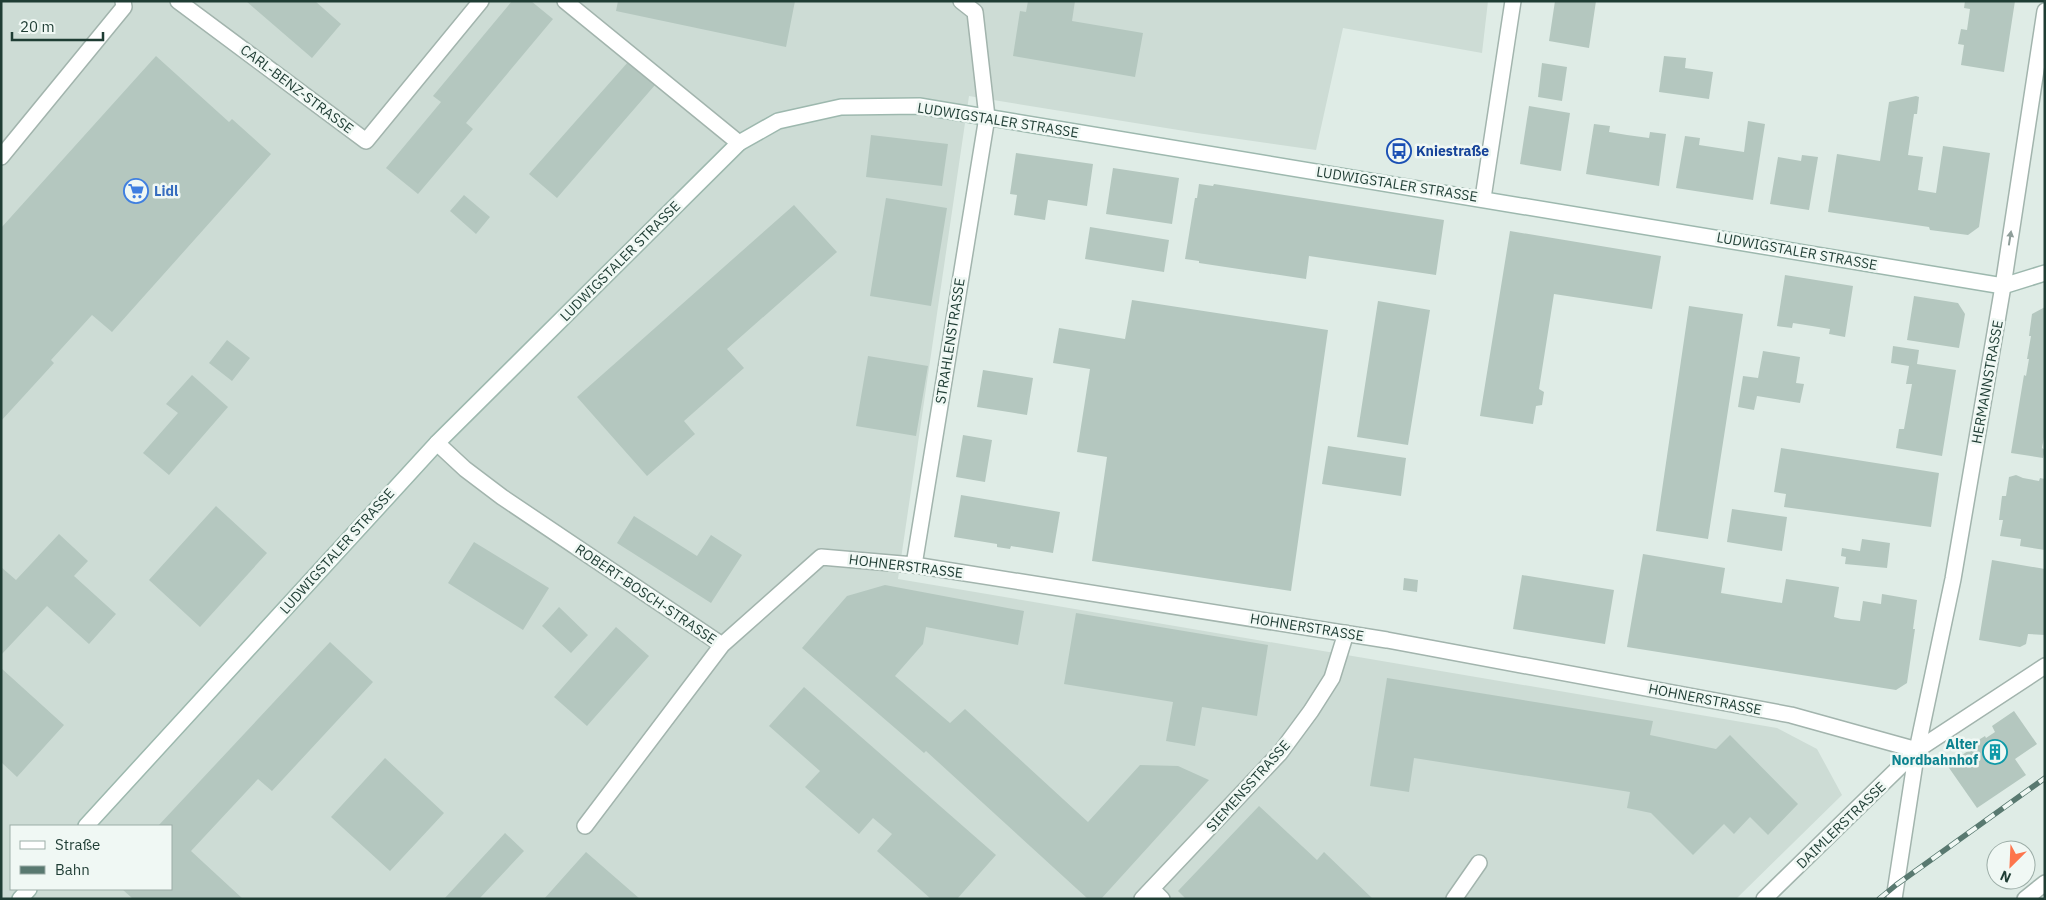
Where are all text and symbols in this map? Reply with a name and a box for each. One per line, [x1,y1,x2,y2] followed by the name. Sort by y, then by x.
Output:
[12,10,104,42] scale bar
[20,17,55,36] text: 20 m
[237,41,357,137] street label: CARL-BENZ-STRASSE
[916,98,1080,142] street label: LUDWIGSTALER STRASSE
[1386,138,1412,164] bus stop icon: Kniestraße
[1416,142,1489,160] place label: Kniestraße
[1315,162,1479,206] street label: LUDWIGSTALER STRASSE
[123,178,149,204] supermarket icon: Lidl
[154,182,178,200] place label: Lidl
[556,197,684,325] street label: LUDWIGSTALER STRASSE
[1715,228,1879,274] street label: LUDWIGSTALER STRASSE
[2007,229,2015,245] one-way arrow
[931,277,969,405] street label: STRAHLENSTRASSE
[1967,319,2007,445] street label: HERMANNSTRASSE
[276,484,398,618] street label: LUDWIGSTALER STRASSE
[572,540,720,648] street label: ROBERT-BOSCH-STRASSE
[848,550,964,582] street label: HOHNERSTRASSE
[1249,609,1365,645] street label: HOHNERSTRASSE
[1647,679,1763,719] street label: HOHNERSTRASSE
[1891,735,1978,769] place label: Alter Nordbahnhof
[1202,736,1294,836] street label: SIEMENSSTRASSE
[1982,739,2008,765] building icon: Alter Nordbahnhof
[1792,778,1890,872] street label: DAIMLERSTRASSE
[10,825,172,890] legend
[55,835,100,854] text: Straße
[1986,840,2036,890] north arrow
[55,860,90,879] text: Bahn
[1997,867,2014,887] text: N

